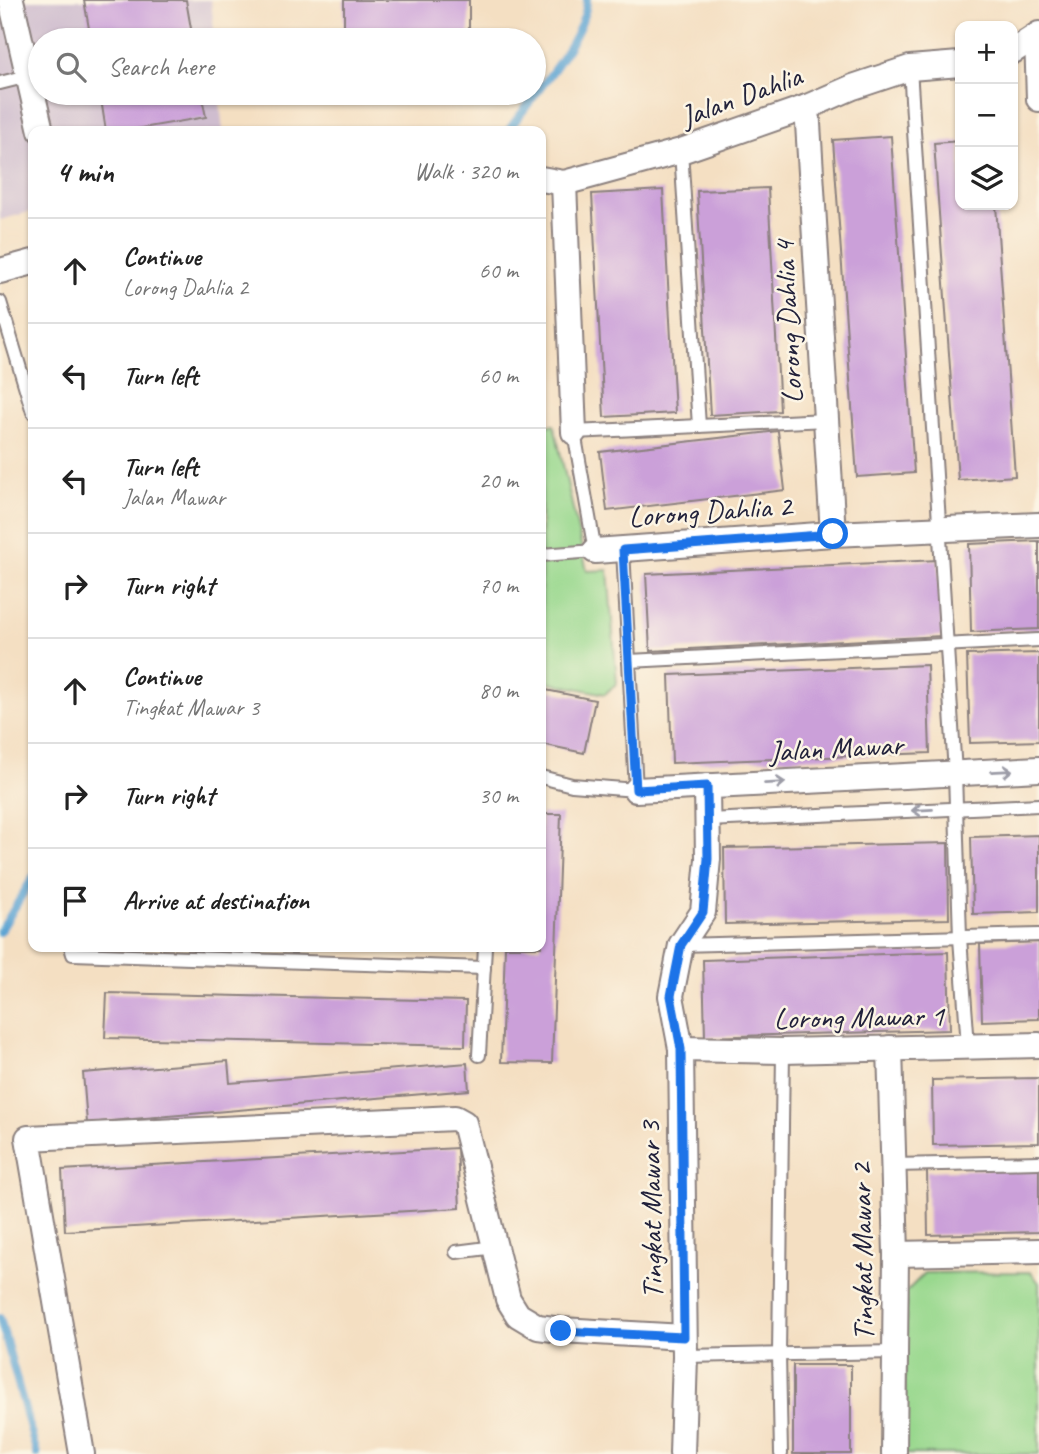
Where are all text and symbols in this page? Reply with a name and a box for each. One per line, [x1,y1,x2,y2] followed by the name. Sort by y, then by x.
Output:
[955,21,1018,210] map controls
[955,21,1018,84] button: +
[28,28,546,105] search box
[52,48,90,86] icon: search
[108,50,214,83] text: Search here
[674,56,808,136] street label: Jalan Dahlia
[955,84,1018,147] button: −
[955,147,1018,210] button: layers
[56,153,113,191] text: 4 min
[414,157,518,186] text: Walk · 320 m
[765,237,811,404] street label: Lorong Dahlia 4
[123,240,201,273] text: Continue
[56,252,94,290] icon: ahead
[479,256,518,285] text: 60 m
[123,273,248,302] text: Lorong Dahlia 2
[56,357,94,395] icon: left
[123,359,198,392] text: Turn left
[479,361,518,390] text: 60 m
[123,450,198,483] text: Turn left
[56,462,94,500] icon: left
[479,466,518,495] text: 20 m
[123,483,225,512] text: Jalan Mawar
[627,486,795,536] street label: Lorong Dahlia 2
[817,518,848,549] route start
[56,567,94,605] icon: right
[123,569,214,602] text: Turn right
[479,571,518,600] text: 70 m
[123,660,201,693] text: Continue
[56,672,94,710] icon: ahead
[479,676,518,705] text: 80 m
[123,693,259,722] text: Tingkat Mawar 3
[767,725,907,771] street label: Jalan Mawar
[991,765,1014,778] one-way arrow
[763,776,786,789] one-way arrow
[56,777,94,815] icon: right
[123,779,214,812] text: Turn right
[479,781,518,810] text: 30 m
[911,804,934,817] one-way arrow
[56,882,94,920] icon: arrive
[123,884,309,917] text: Arrive at destination
[774,996,946,1037] street label: Lorong Mawar 1
[630,1118,672,1299] street label: Tingkat Mawar 3
[841,1160,883,1341] street label: Tingkat Mawar 2
[545,1315,576,1346] route end

